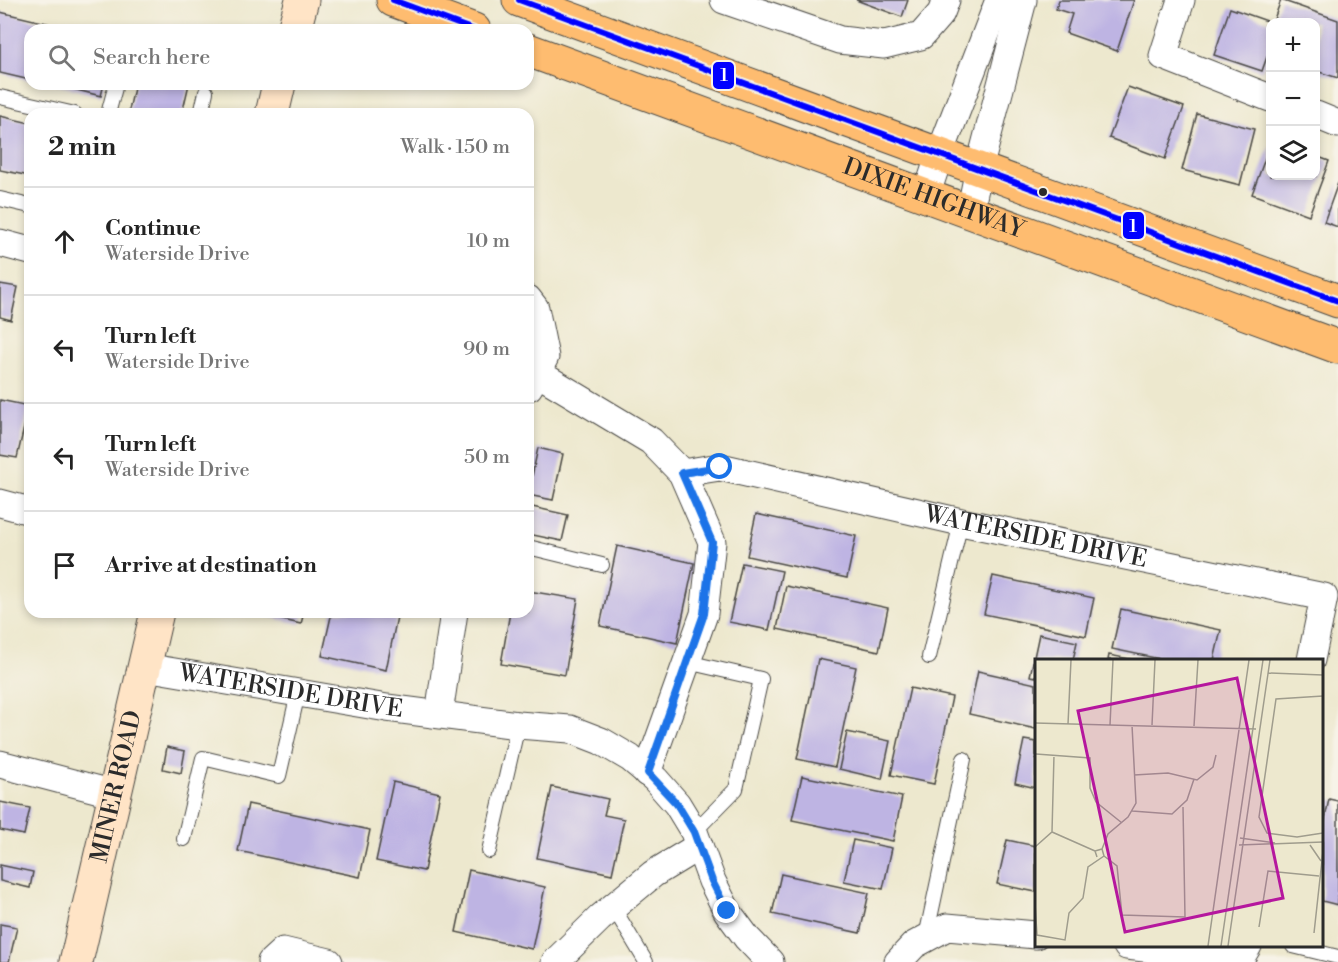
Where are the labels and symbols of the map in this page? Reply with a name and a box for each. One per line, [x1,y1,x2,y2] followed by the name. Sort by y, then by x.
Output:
[712,61,735,90] line badge: 1
[720,66,728,86] text: 1
[839,152,1030,246] street label: DIXIE HIGHWAY
[1037,186,1049,198] unlabelled marker
[1122,211,1145,240] line badge: 1
[1129,217,1137,237] text: 1
[706,453,732,479] route start
[921,499,1150,575] street label: WATERSIDE DRIVE
[176,658,405,725] street label: WATERSIDE DRIVE
[1035,659,1323,947] inset map
[84,708,149,866] street label: MINER ROAD
[713,897,739,923] route end

